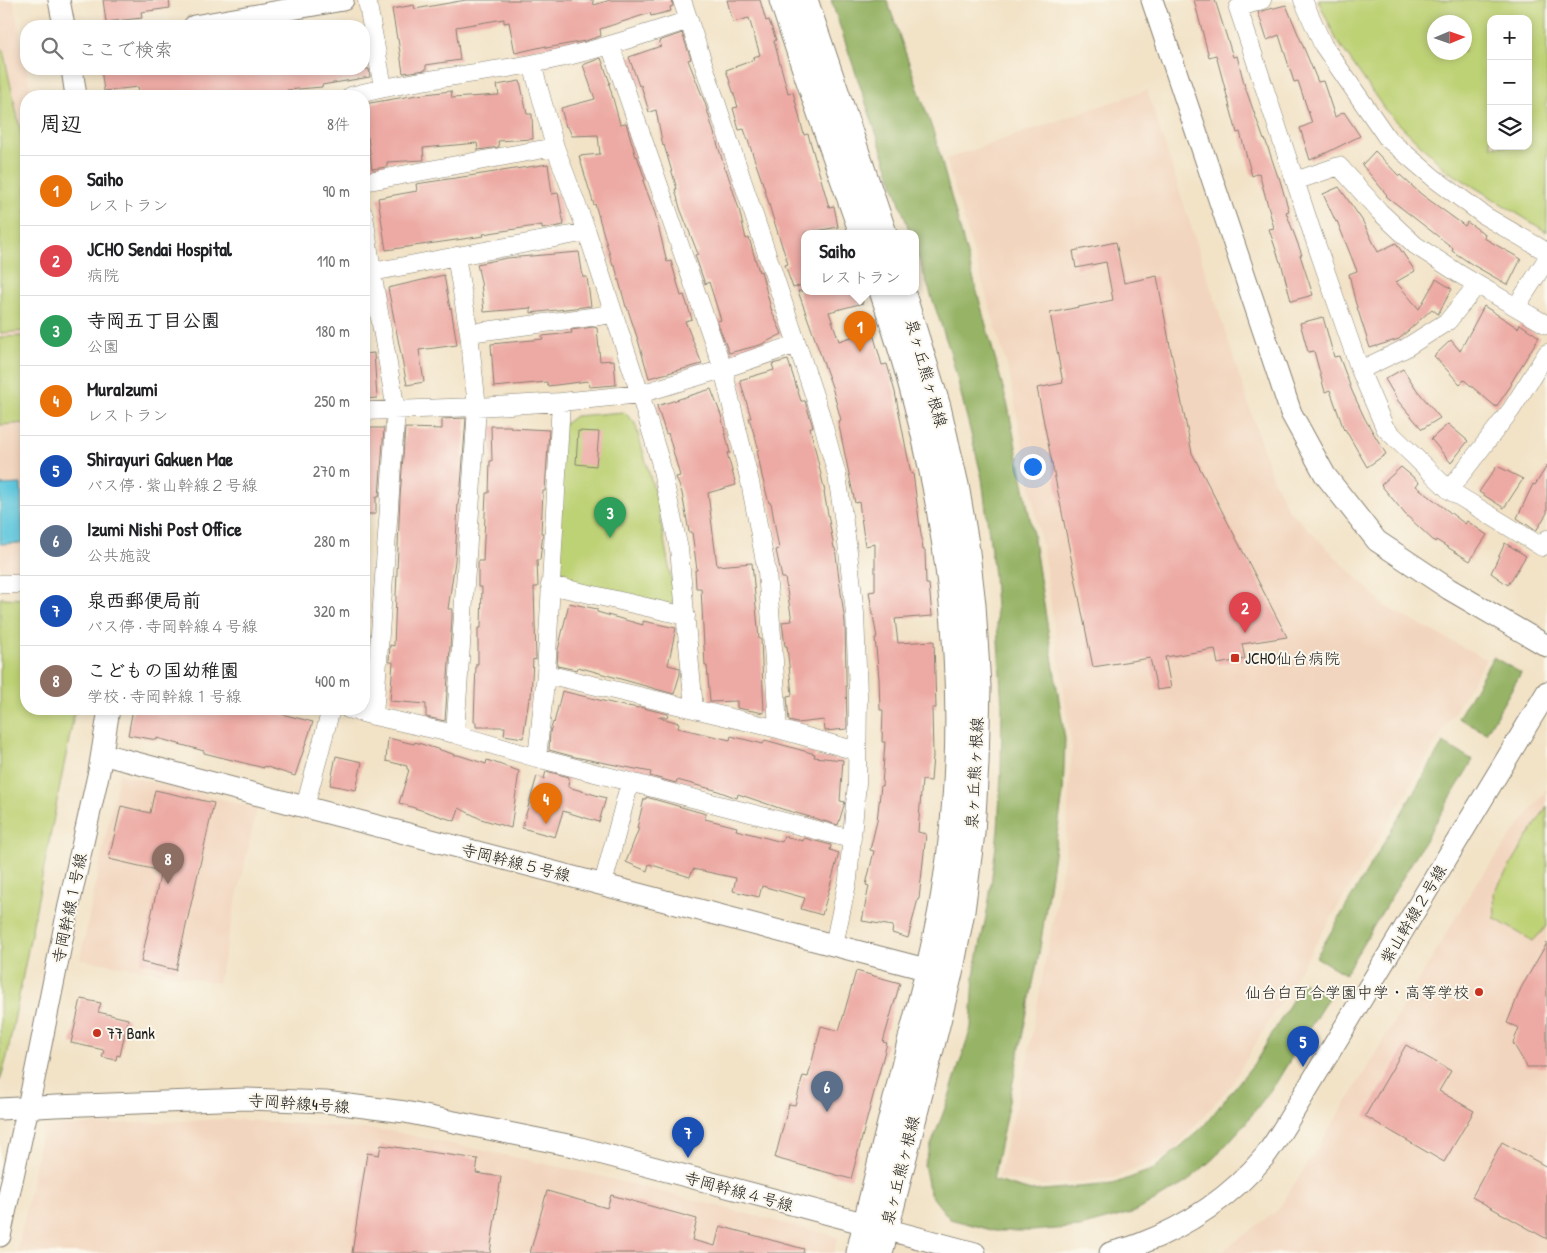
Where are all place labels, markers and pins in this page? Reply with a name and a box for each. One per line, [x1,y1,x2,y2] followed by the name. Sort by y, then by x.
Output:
[844,311,876,352] pin: 1
[594,497,626,538] pin: 3
[1229,592,1261,633] pin: 2
[1245,647,1340,669] place label: JCHO仙台病院
[1229,652,1241,664] marker: JCHO仙台病院
[530,783,562,824] pin: 4
[152,843,184,884] pin: 8
[1245,981,1469,1003] place label: 仙台白百合学園中学・高等学校
[1473,986,1485,998] marker: 仙台白百合学園中学・高等学校
[107,1022,155,1044] place label: 77 Bank
[1287,1026,1319,1067] pin: 5
[91,1027,103,1039] marker: 77 Bank
[811,1071,843,1112] pin: 6
[672,1117,704,1158] pin: 7

